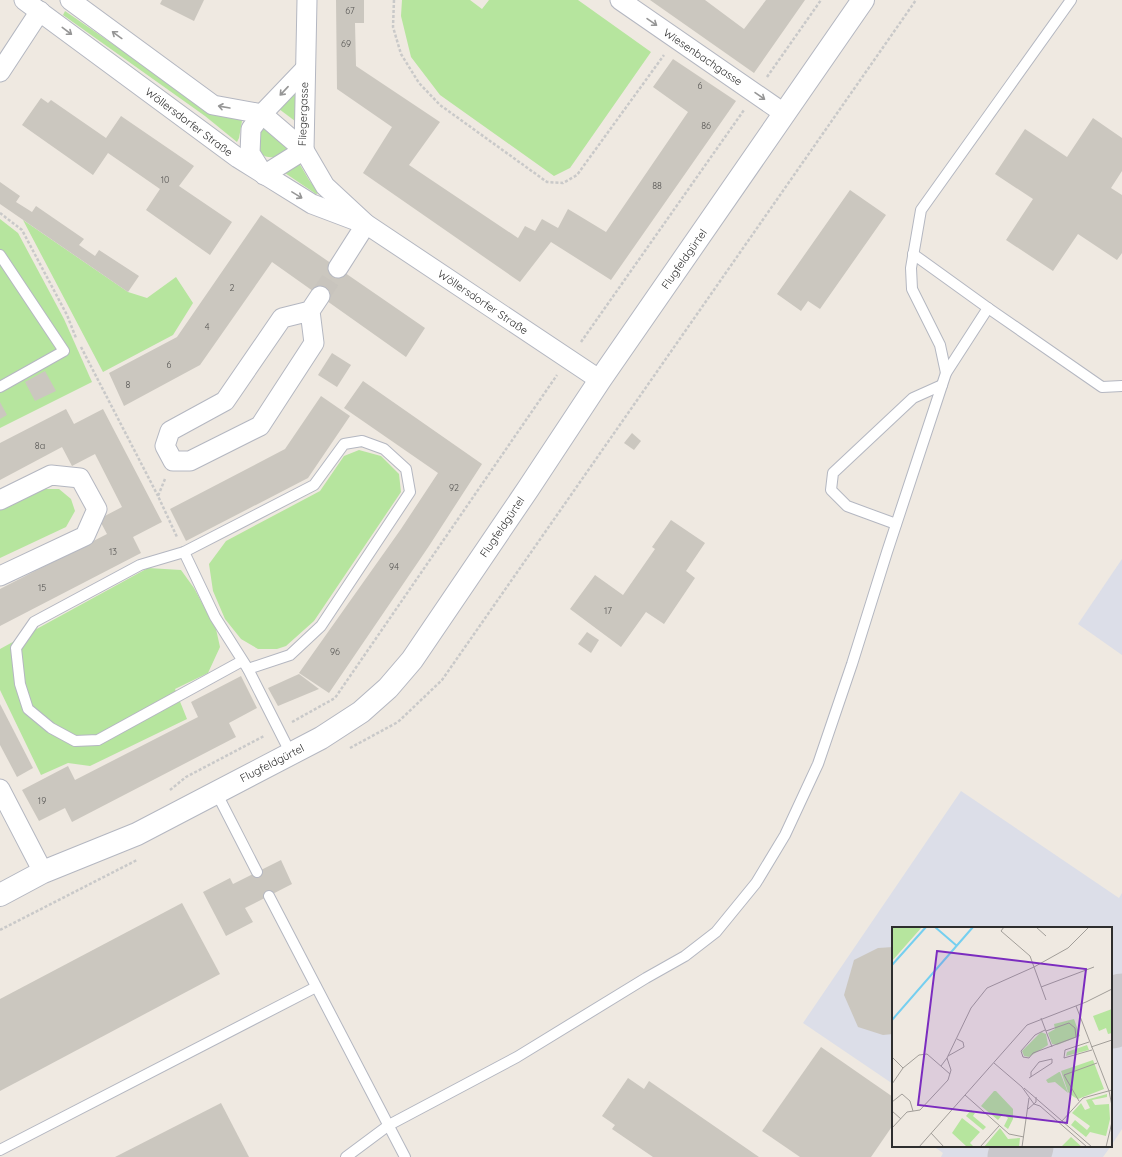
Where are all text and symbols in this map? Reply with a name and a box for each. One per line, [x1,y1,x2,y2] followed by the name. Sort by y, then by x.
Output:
[345,5,355,16] house number: 67
[647,18,658,26] one-way arrow
[661,25,745,89] street label: Wiesenbachgasse
[61,27,72,35] one-way arrow
[112,31,123,39] one-way arrow
[341,38,351,49] house number: 69
[698,80,703,91] house number: 6
[295,82,311,146] street label: Fliegergasse
[142,85,236,159] street label: Wöllersdorfer Straße
[279,86,289,96] one-way arrow
[754,92,765,100] one-way arrow
[218,103,231,111] one-way arrow
[701,120,711,131] house number: 86
[161,174,169,185] house number: 10
[652,180,662,191] house number: 88
[291,191,302,199] one-way arrow
[658,226,710,292] street label: Flugfeldgürtel
[435,267,531,337] street label: Wöllersdorfer Straße
[230,282,235,293] house number: 2
[205,321,210,332] house number: 4
[167,359,172,370] house number: 6
[126,379,131,390] house number: 8
[35,440,45,451] house number: 8a
[449,482,459,493] house number: 92
[477,494,527,560] street label: Flugfeldgürtel
[109,546,117,557] house number: 13
[389,561,399,572] house number: 94
[38,582,46,593] house number: 15
[604,605,612,616] house number: 17
[330,646,340,657] house number: 96
[238,741,306,785] street label: Flugfeldgürtel
[38,795,46,806] house number: 19
[892,927,1112,1147] inset map

